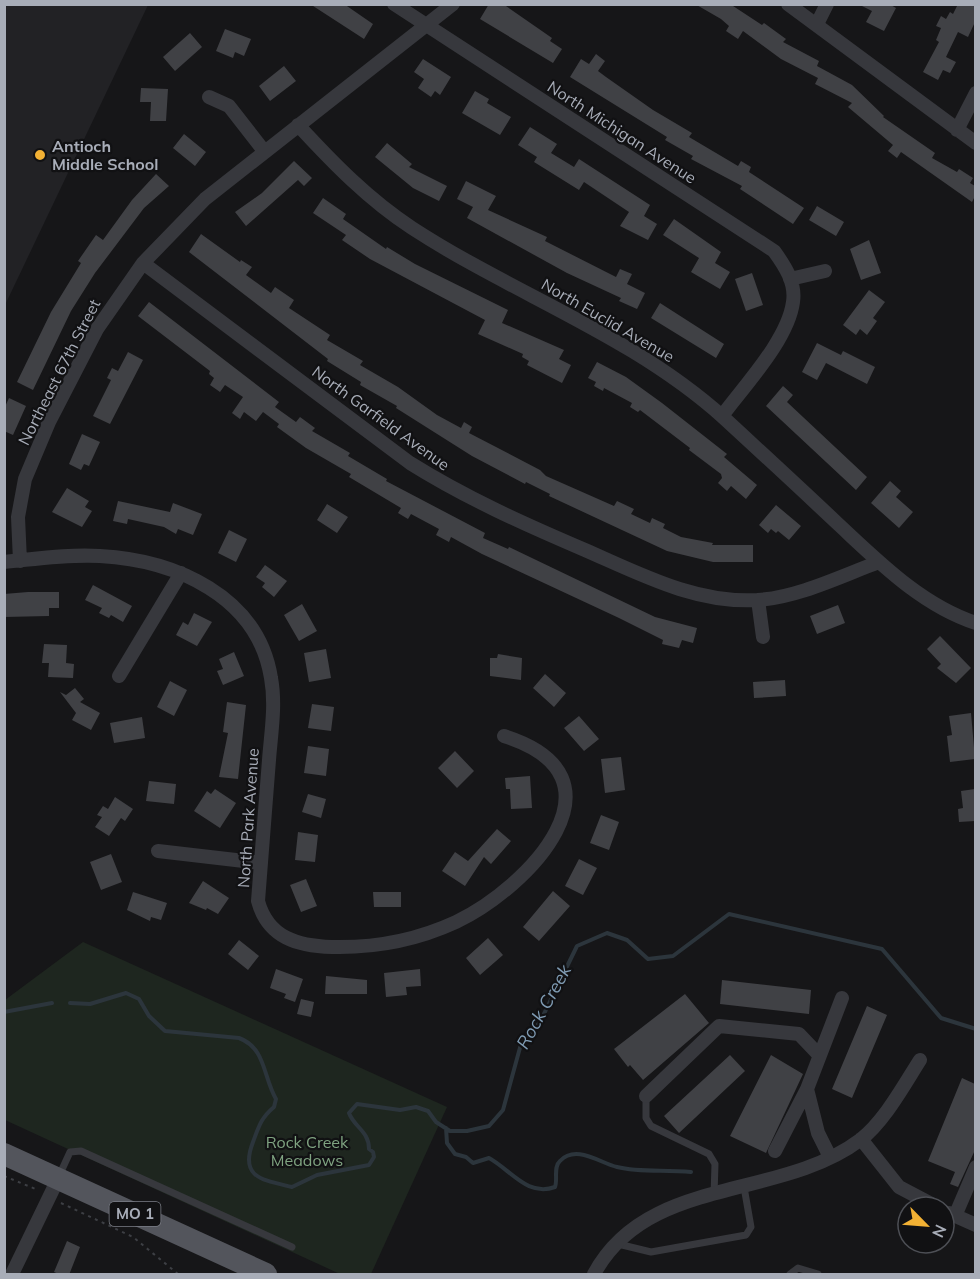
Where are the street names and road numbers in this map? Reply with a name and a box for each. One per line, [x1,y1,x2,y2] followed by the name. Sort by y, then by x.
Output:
[544,76,700,188] street label: North Michigan Avenue
[538,274,678,366] street label: North Euclid Avenue
[14,295,105,448] street label: Northeast 67th Street
[308,361,454,475] street label: North Garfield Avenue
[233,747,263,889] street label: North Park Avenue
[110,1202,160,1226] road number: MO 1

